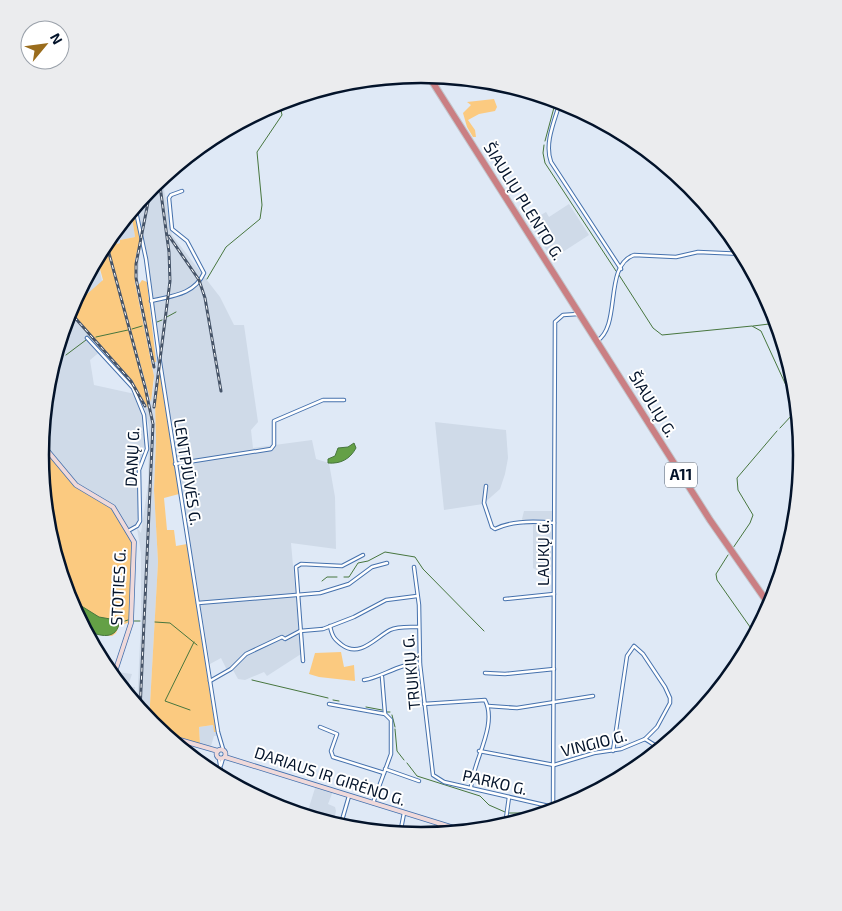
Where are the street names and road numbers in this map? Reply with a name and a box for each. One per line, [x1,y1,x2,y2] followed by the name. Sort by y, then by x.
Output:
[481,138,568,263] street label: ŠIAULIŲ PLENTO G.
[626,367,681,440] street label: ŠIAULIŲ G.
[171,417,206,527] street label: LENTPJŪVĖS G.
[120,427,143,487] street label: DANŲ G.
[665,462,697,488] road number: A11
[533,520,552,586] street label: LAUKŲ G.
[106,548,129,626] street label: STOTIES G.
[398,634,423,711] street label: TRUIKIŲ G.
[559,725,629,760] street label: VINGIO G.
[252,742,408,809] street label: DARIAUS IR GIRĖNO G.
[461,765,529,798] street label: PARKO G.

